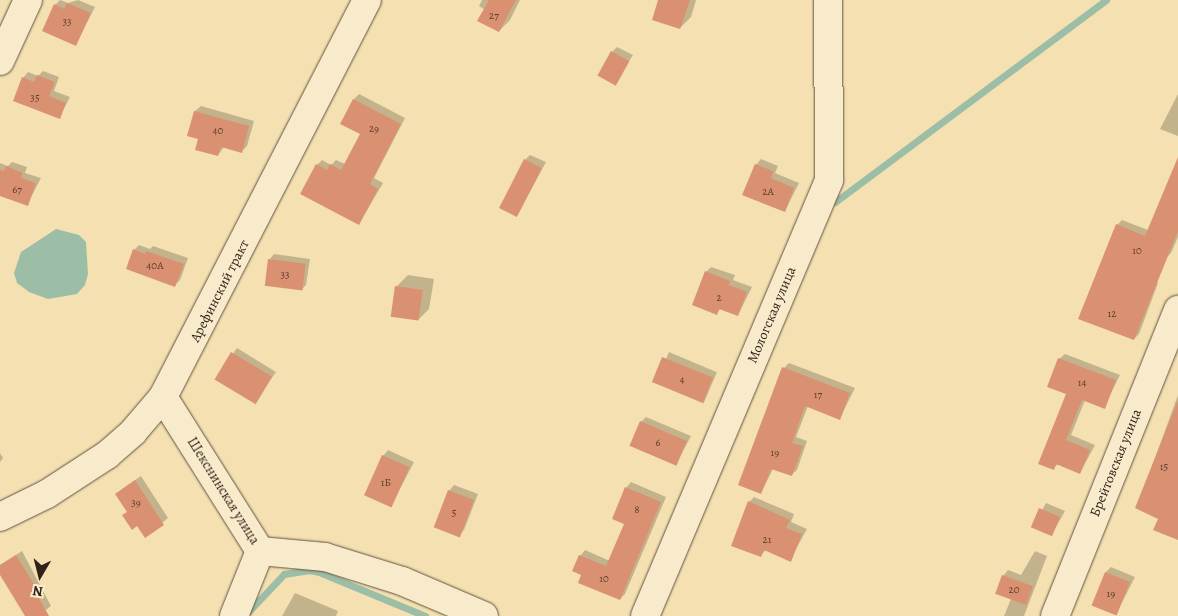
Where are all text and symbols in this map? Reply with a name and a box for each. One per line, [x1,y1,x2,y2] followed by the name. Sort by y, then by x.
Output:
[489,9,499,23] house number: 27
[62,15,72,29] house number: 33
[30,91,40,105] house number: 35
[369,122,379,136] house number: 29
[213,124,223,138] house number: 40
[12,183,22,197] house number: 67
[762,185,774,199] house number: 2А
[187,237,253,345] street label: Арефинский тракт
[1132,244,1142,258] house number: 10
[146,259,164,273] house number: 40А
[744,264,800,366] street label: Мологская улица
[280,268,290,282] house number: 33
[716,291,722,305] house number: 2
[1108,307,1116,321] house number: 12
[680,373,684,387] house number: 4
[1078,376,1086,390] house number: 14
[814,388,822,402] house number: 17
[1087,407,1145,519] street label: Брейтовская улица
[183,434,263,548] street label: Шекснинская улица
[655,436,661,450] house number: 6
[771,446,779,460] house number: 19
[1160,460,1168,474] house number: 15
[381,476,391,490] house number: 1Б
[131,496,141,510] house number: 39
[634,503,640,517] house number: 8
[452,506,456,520] house number: 5
[763,533,771,547] house number: 21
[15,551,65,601] north arrow
[599,572,609,586] house number: 10
[31,581,44,601] text: N
[1008,583,1020,597] house number: 20
[1107,587,1115,601] house number: 19

